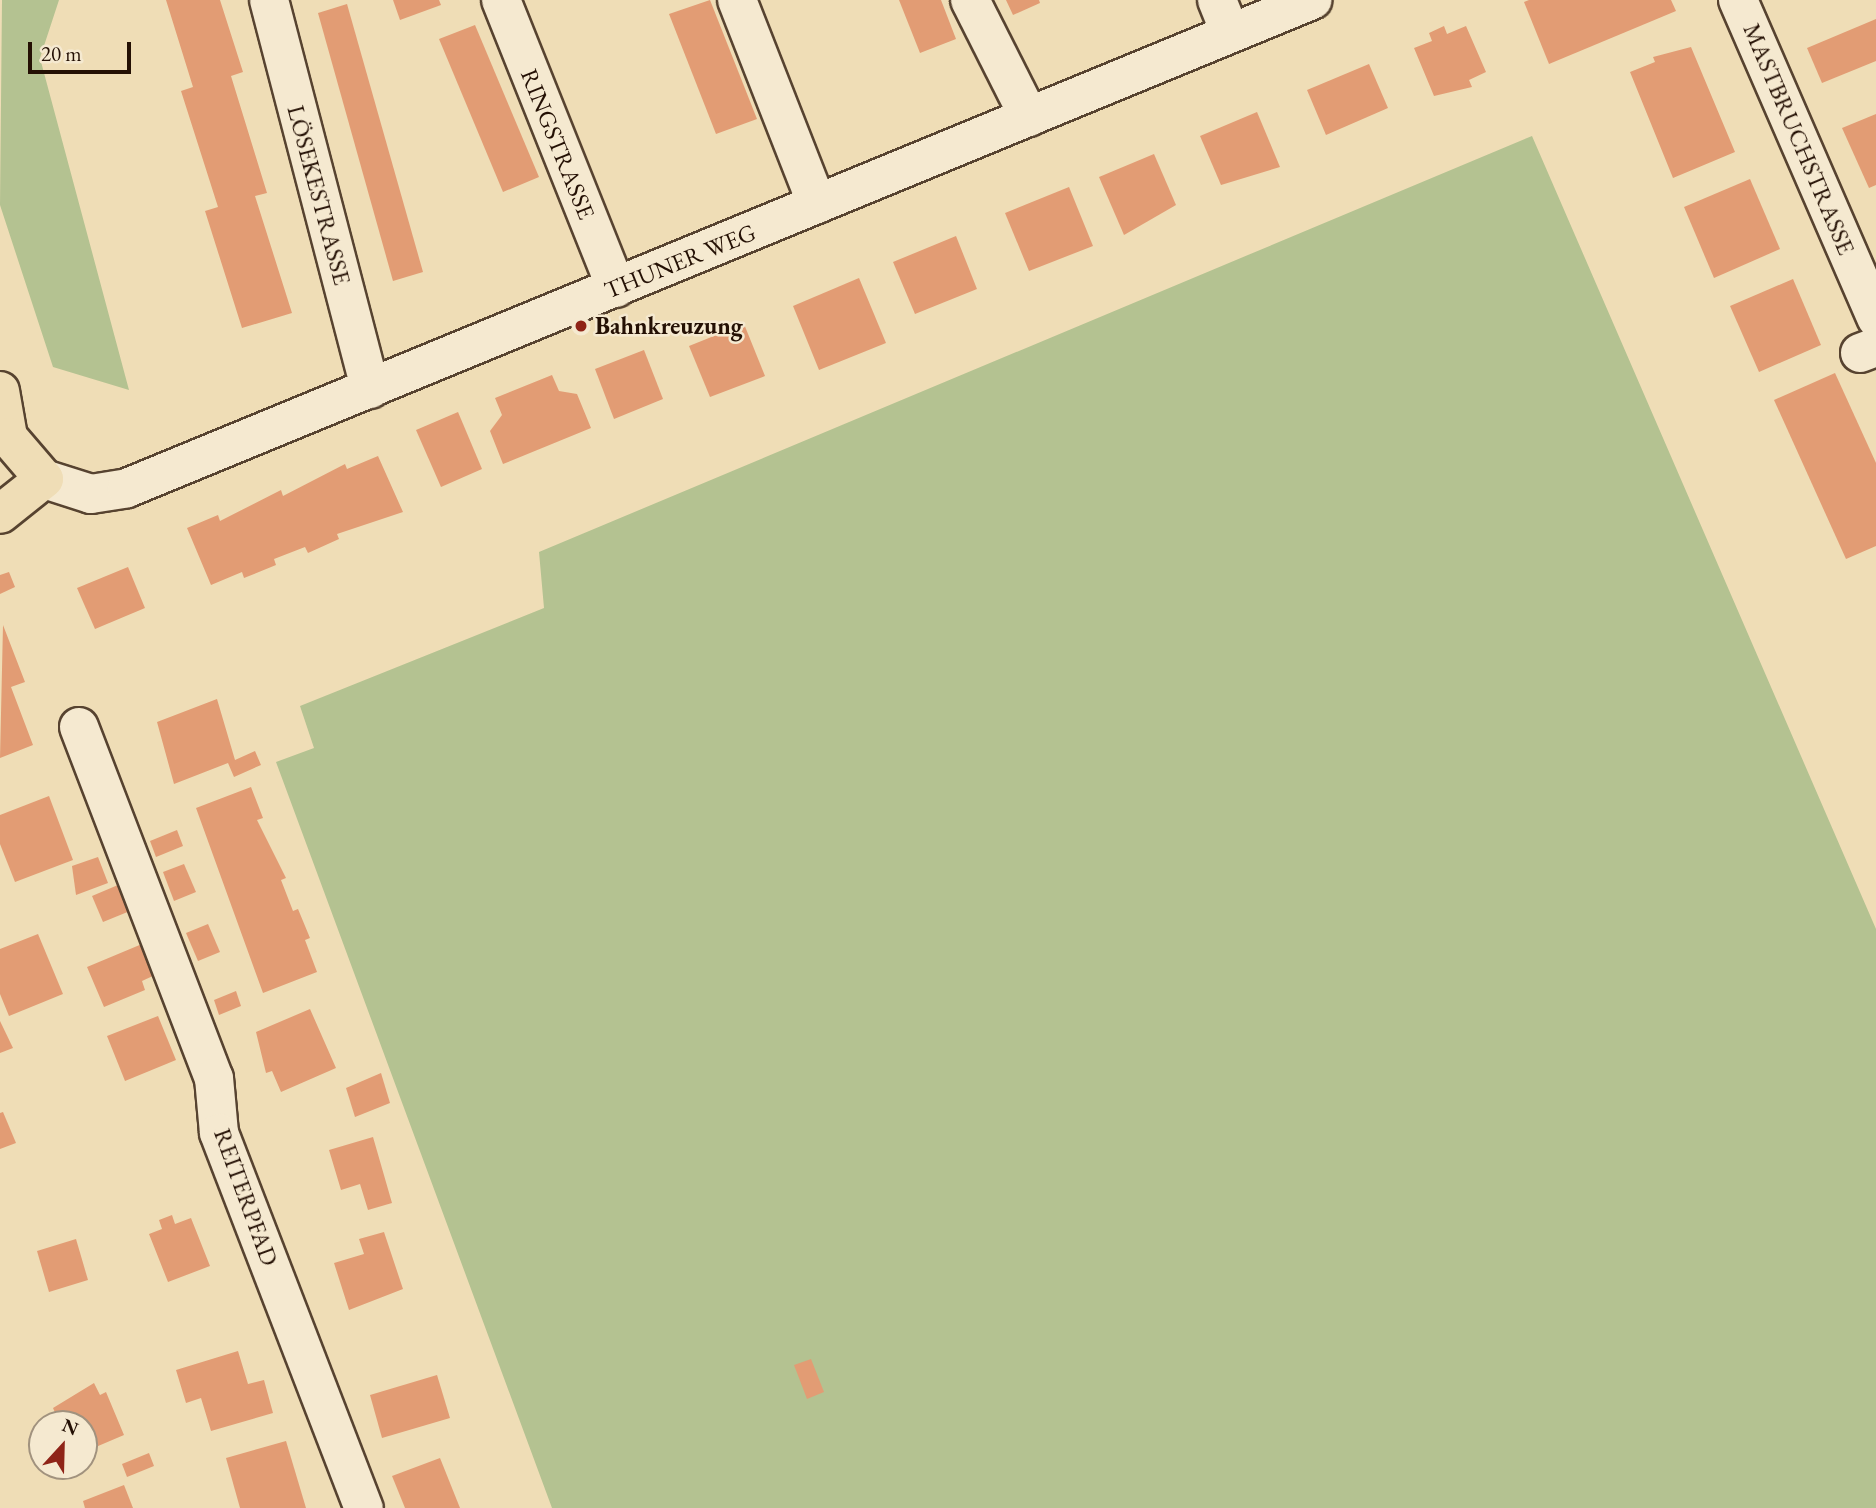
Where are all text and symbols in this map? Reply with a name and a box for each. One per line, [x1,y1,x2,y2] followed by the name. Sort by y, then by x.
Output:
[1737,19,1861,259] street label: MASTBRUCHSTRASSE
[32,28,135,72] scale bar
[41,40,82,67] text: 20 m
[515,65,601,223] street label: RINGSTRASSE
[281,102,357,288] street label: LÖSEKESTRASSE
[600,218,760,304] street label: THUNER WEG
[595,312,743,340] place label: Bahnkreuzung
[573,318,589,334] marker: Bahnkreuzung
[208,1124,284,1270] street label: REITERPFAD
[28,1410,98,1480] north arrow
[58,1412,82,1441] text: N

